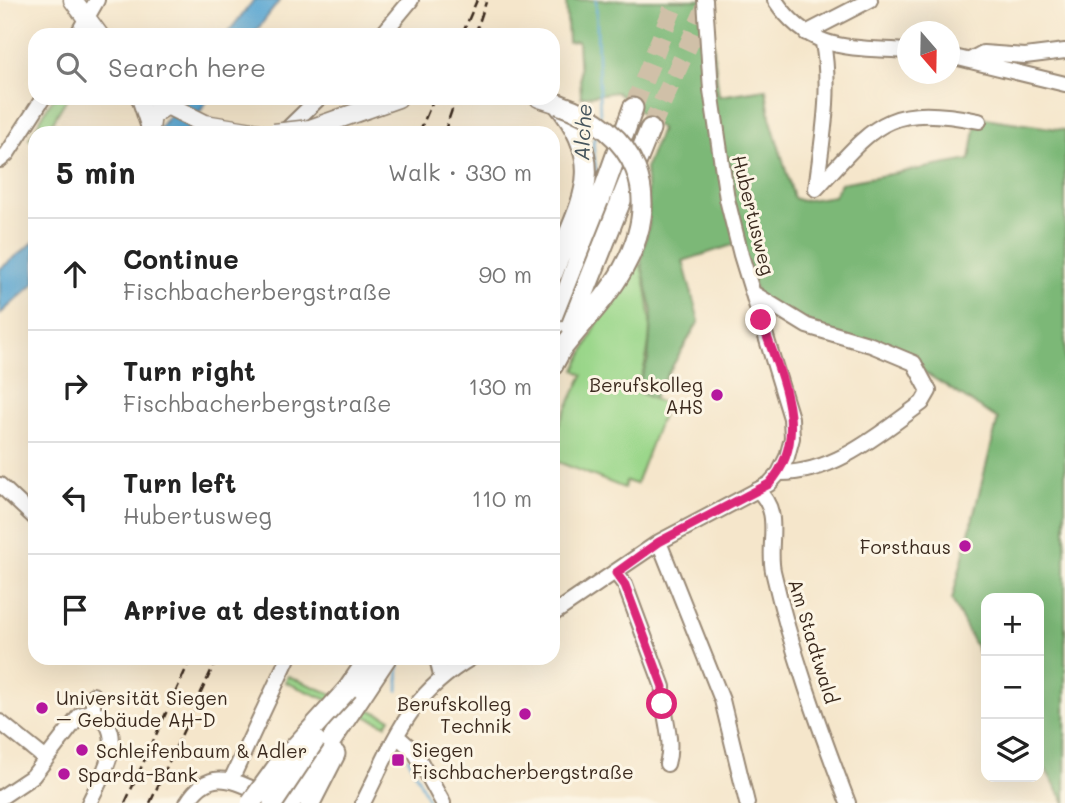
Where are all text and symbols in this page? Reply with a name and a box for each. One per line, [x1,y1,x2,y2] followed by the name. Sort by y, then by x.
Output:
[897,21,960,84] north arrow
[28,28,560,105] search box
[52,48,90,86] icon: search
[108,50,266,84] text: Search here
[567,103,597,161] water label: Alche
[56,152,136,192] text: 5 min
[727,152,781,278] street label: Hubertusweg
[388,157,532,187] text: Walk · 330 m
[123,242,239,276] text: Continue
[56,255,94,293] icon: ahead
[479,259,532,289] text: 90 m
[123,276,392,306] text: Fischbacherbergstraße
[745,304,776,335] route end
[123,354,256,388] text: Turn right
[56,367,94,405] icon: right
[468,371,532,401] text: 130 m
[589,372,703,419] place label: Berufskolleg AHS
[709,387,725,403] marker: Berufskolleg AHS
[123,388,392,418] text: Fischbacherbergstraße
[123,466,236,500] text: Turn left
[56,479,94,517] icon: left
[472,483,532,513] text: 110 m
[123,500,272,530] text: Hubertusweg
[860,534,951,559] place label: Forsthaus
[957,538,973,554] marker: Forsthaus
[783,576,845,706] street label: Am Stadtwald
[56,591,94,629] icon: arrive
[123,593,400,627] text: Arrive at destination
[981,593,1044,782] map controls
[981,593,1044,656] button: +
[981,656,1044,719] button: −
[56,685,228,732] place label: Universität Siegen – Gebäude AH-D
[646,688,677,719] route start
[397,691,511,738] place label: Berufskolleg Technik
[34,700,50,716] marker: Universität Siegen – Gebäude AH-D
[517,706,533,722] marker: Berufskolleg Technik
[981,719,1044,782] button: layers
[412,737,634,784] place label: Siegen Fischbacherbergstraße
[96,738,307,763] place label: Schleifenbaum & Adler
[74,742,90,758] marker: Schleifenbaum & Adler
[390,752,406,768] marker: Siegen Fischbacherbergstraße
[78,762,198,787] place label: Sparda-Bank
[56,766,72,782] marker: Sparda-Bank

